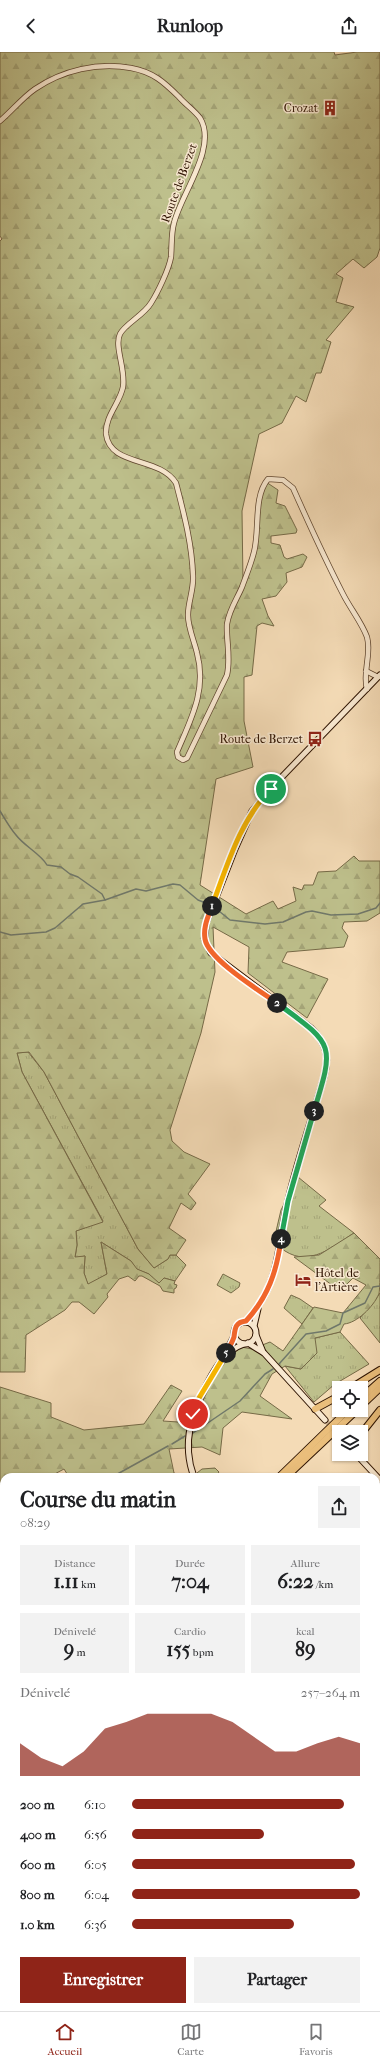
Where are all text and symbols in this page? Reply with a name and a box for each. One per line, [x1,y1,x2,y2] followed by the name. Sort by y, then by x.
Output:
[20,15,42,37] icon: back
[338,15,360,37] icon: share
[157,16,223,37] text: Runloop
[321,99,339,117] building icon: Crozat
[284,101,319,115] place label: Crozat
[158,141,200,225] street label: Route de Berzet
[306,730,324,748] bus stop icon: Route de Berzet
[220,732,304,746] place label: Route de Berzet
[254,772,288,806] pin
[260,778,282,800] icon: arrive
[202,896,222,916] pin: 1
[210,899,214,912] text: 1
[267,993,287,1013] pin: 2
[274,996,280,1009] text: 2
[304,1101,324,1121] pin: 3
[312,1104,316,1117] text: 3
[271,1229,291,1249] pin: 4
[278,1232,284,1245] text: 4
[314,1266,359,1294] place label: Hôtel de l'Artière
[294,1271,312,1289] hotel icon: Hôtel de l'Artière
[216,1343,236,1363] pin: 5
[224,1346,228,1359] text: 5
[332,1381,368,1461] map controls
[332,1381,368,1417] button: locate
[176,1397,210,1431] pin
[182,1403,204,1425] icon: check
[332,1425,368,1461] button: layers
[318,1486,360,1528] button: share
[20,1487,176,1513] text: Course du matin
[20,1515,50,1530] text: 08:29
[54,1557,95,1570] text: Distance
[175,1557,205,1570] text: Durée
[291,1557,320,1570] text: Allure
[53,1570,79,1593] text: 1.11
[171,1570,209,1593] text: 7:04
[277,1570,314,1593] text: 6:22
[79,1578,96,1591] text: km
[314,1578,333,1591] text: /km
[53,1625,96,1638] text: Dénivelé
[174,1625,206,1638] text: Cardio
[296,1625,315,1638] text: kcal
[64,1638,74,1661] text: 9
[166,1638,191,1661] text: 155
[295,1638,316,1661] text: 89
[74,1646,86,1659] text: m
[191,1646,214,1659] text: bpm
[20,1685,70,1700] text: Dénivelé
[301,1685,360,1700] text: 257–264 m
[20,1797,55,1812] text: 200 m
[84,1797,106,1812] text: 6:10
[20,1827,56,1842] text: 400 m
[84,1827,107,1842] text: 6:56
[20,1857,55,1872] text: 600 m
[84,1857,107,1872] text: 6:05
[20,1887,54,1902] text: 800 m
[84,1887,109,1902] text: 6:04
[20,1917,55,1932] text: 1.0 km
[84,1917,107,1932] text: 6:36
[20,1957,186,2003] button: Enregistrer
[194,1957,360,2003] button: Partager
[48,2021,82,2058] tab: Accueil
[177,2021,204,2058] tab: Carte
[299,2021,332,2058] tab: Favoris

